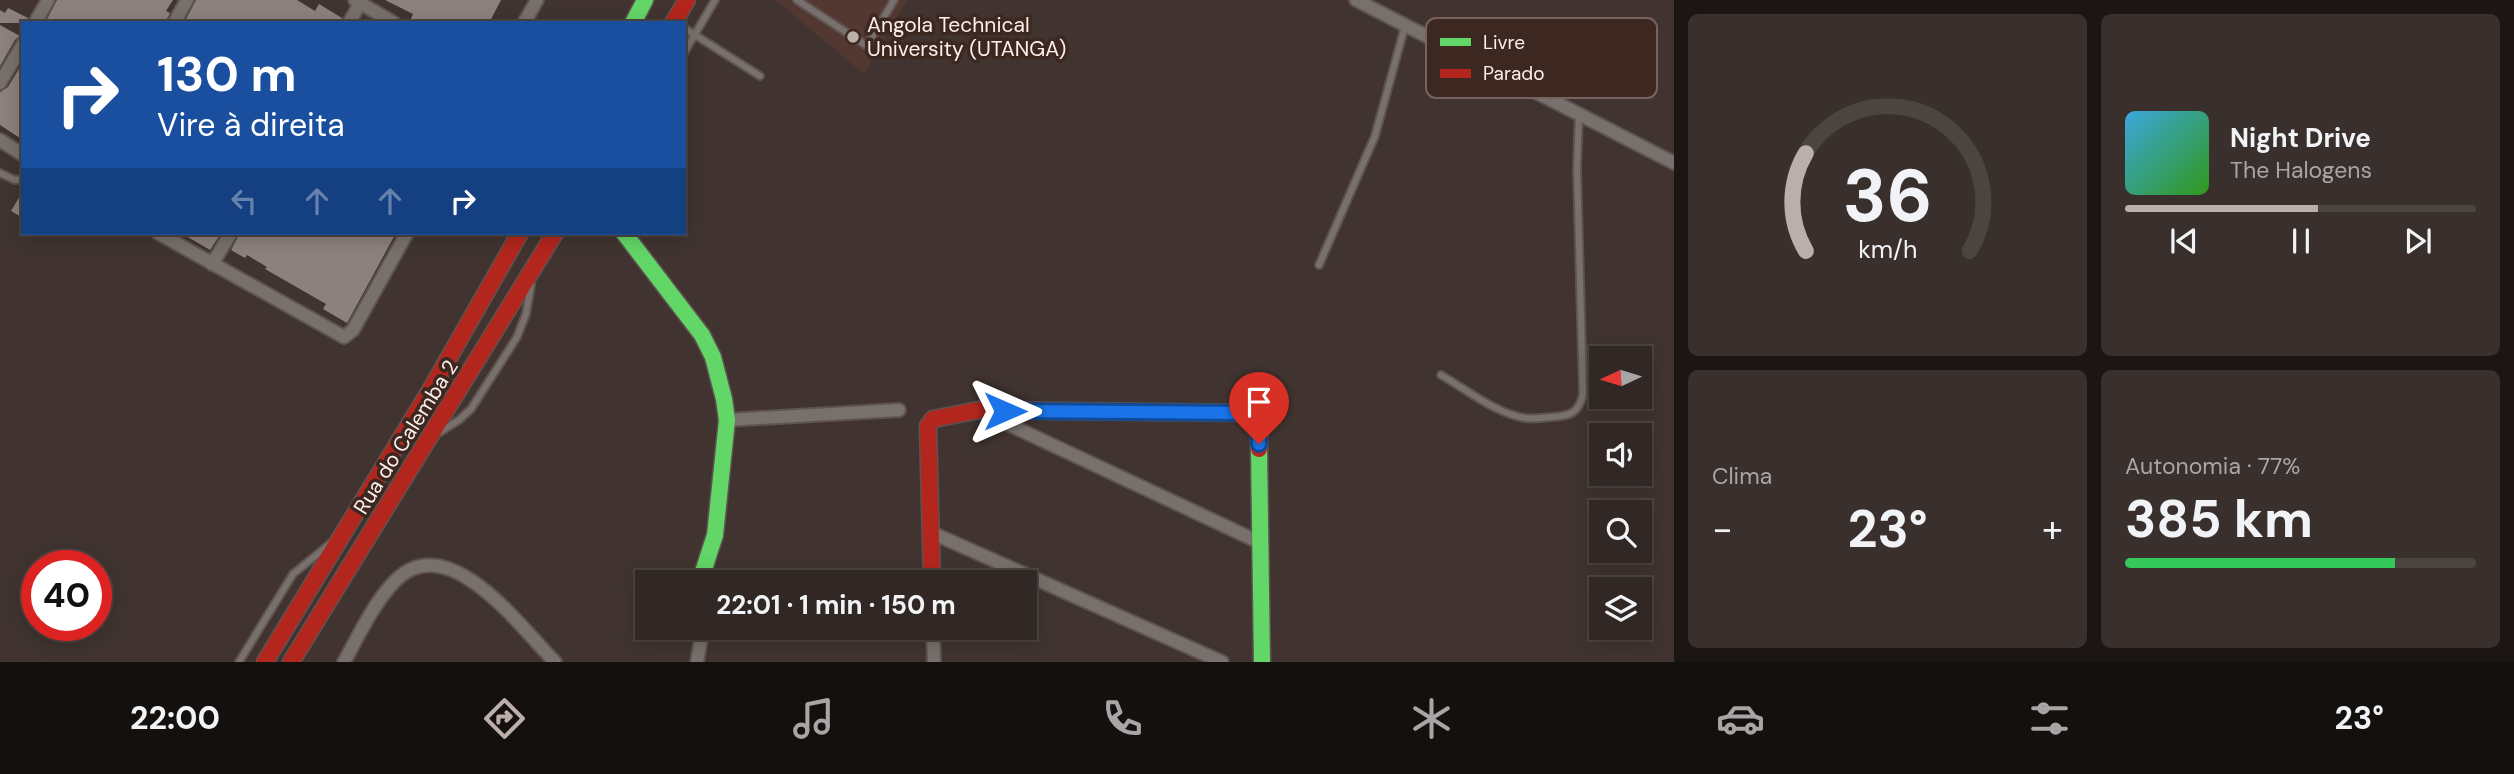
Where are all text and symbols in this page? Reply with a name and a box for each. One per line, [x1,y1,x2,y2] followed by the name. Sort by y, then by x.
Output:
[867,11,1066,63] place label: Angola Technical University (UTANGA)
[1426,18,1657,98] legend
[845,29,861,45] marker: Angola Technical University (UTANGA)
[1483,30,1525,55] text: Livre
[157,42,297,106] text: 130 m
[42,49,133,140] icon: right
[1483,61,1544,86] text: Parado
[157,104,345,146] text: Vire à direita
[2230,121,2371,155] text: Night Drive
[1842,150,1933,245] text: 36
[2230,155,2372,185] text: The Halogens
[225,182,263,220] icon: left
[298,182,336,220] icon: ahead
[371,182,409,220] icon: ahead
[444,182,482,220] icon: right
[2165,222,2203,260] icon: previous
[2282,222,2320,260] icon: pause
[2399,222,2437,260] icon: next
[1858,233,1917,266] text: km/h
[1589,346,1652,410] north arrow
[1589,346,1652,640] map controls
[347,355,465,519] street label: Rua do Calemba 2
[1229,372,1289,444] pin
[968,374,1042,448] position arrow
[1240,383,1278,421] icon: arrive
[1589,423,1652,486] button: sound
[2125,451,2300,481] text: Autonomia · 77%
[1712,461,1772,491] text: Clima
[2125,485,2313,553] text: 385 km
[1847,495,1928,563] text: 23°
[1589,500,1652,563] button: search
[1712,504,1733,554] text: −
[2042,504,2063,554] text: +
[21,550,112,641] speed limit sign: 40
[1589,577,1652,640] button: layers
[716,588,956,622] text: 22:01 · 1 min · 150 m
[480,694,529,743] icon: directions
[789,694,838,743] icon: music
[1098,694,1147,743] icon: phone
[1407,694,1456,743] icon: climate
[1716,694,1765,743] icon: car
[2025,694,2074,743] icon: filters
[130,697,220,739] text: 22:00
[2334,697,2384,739] text: 23°

